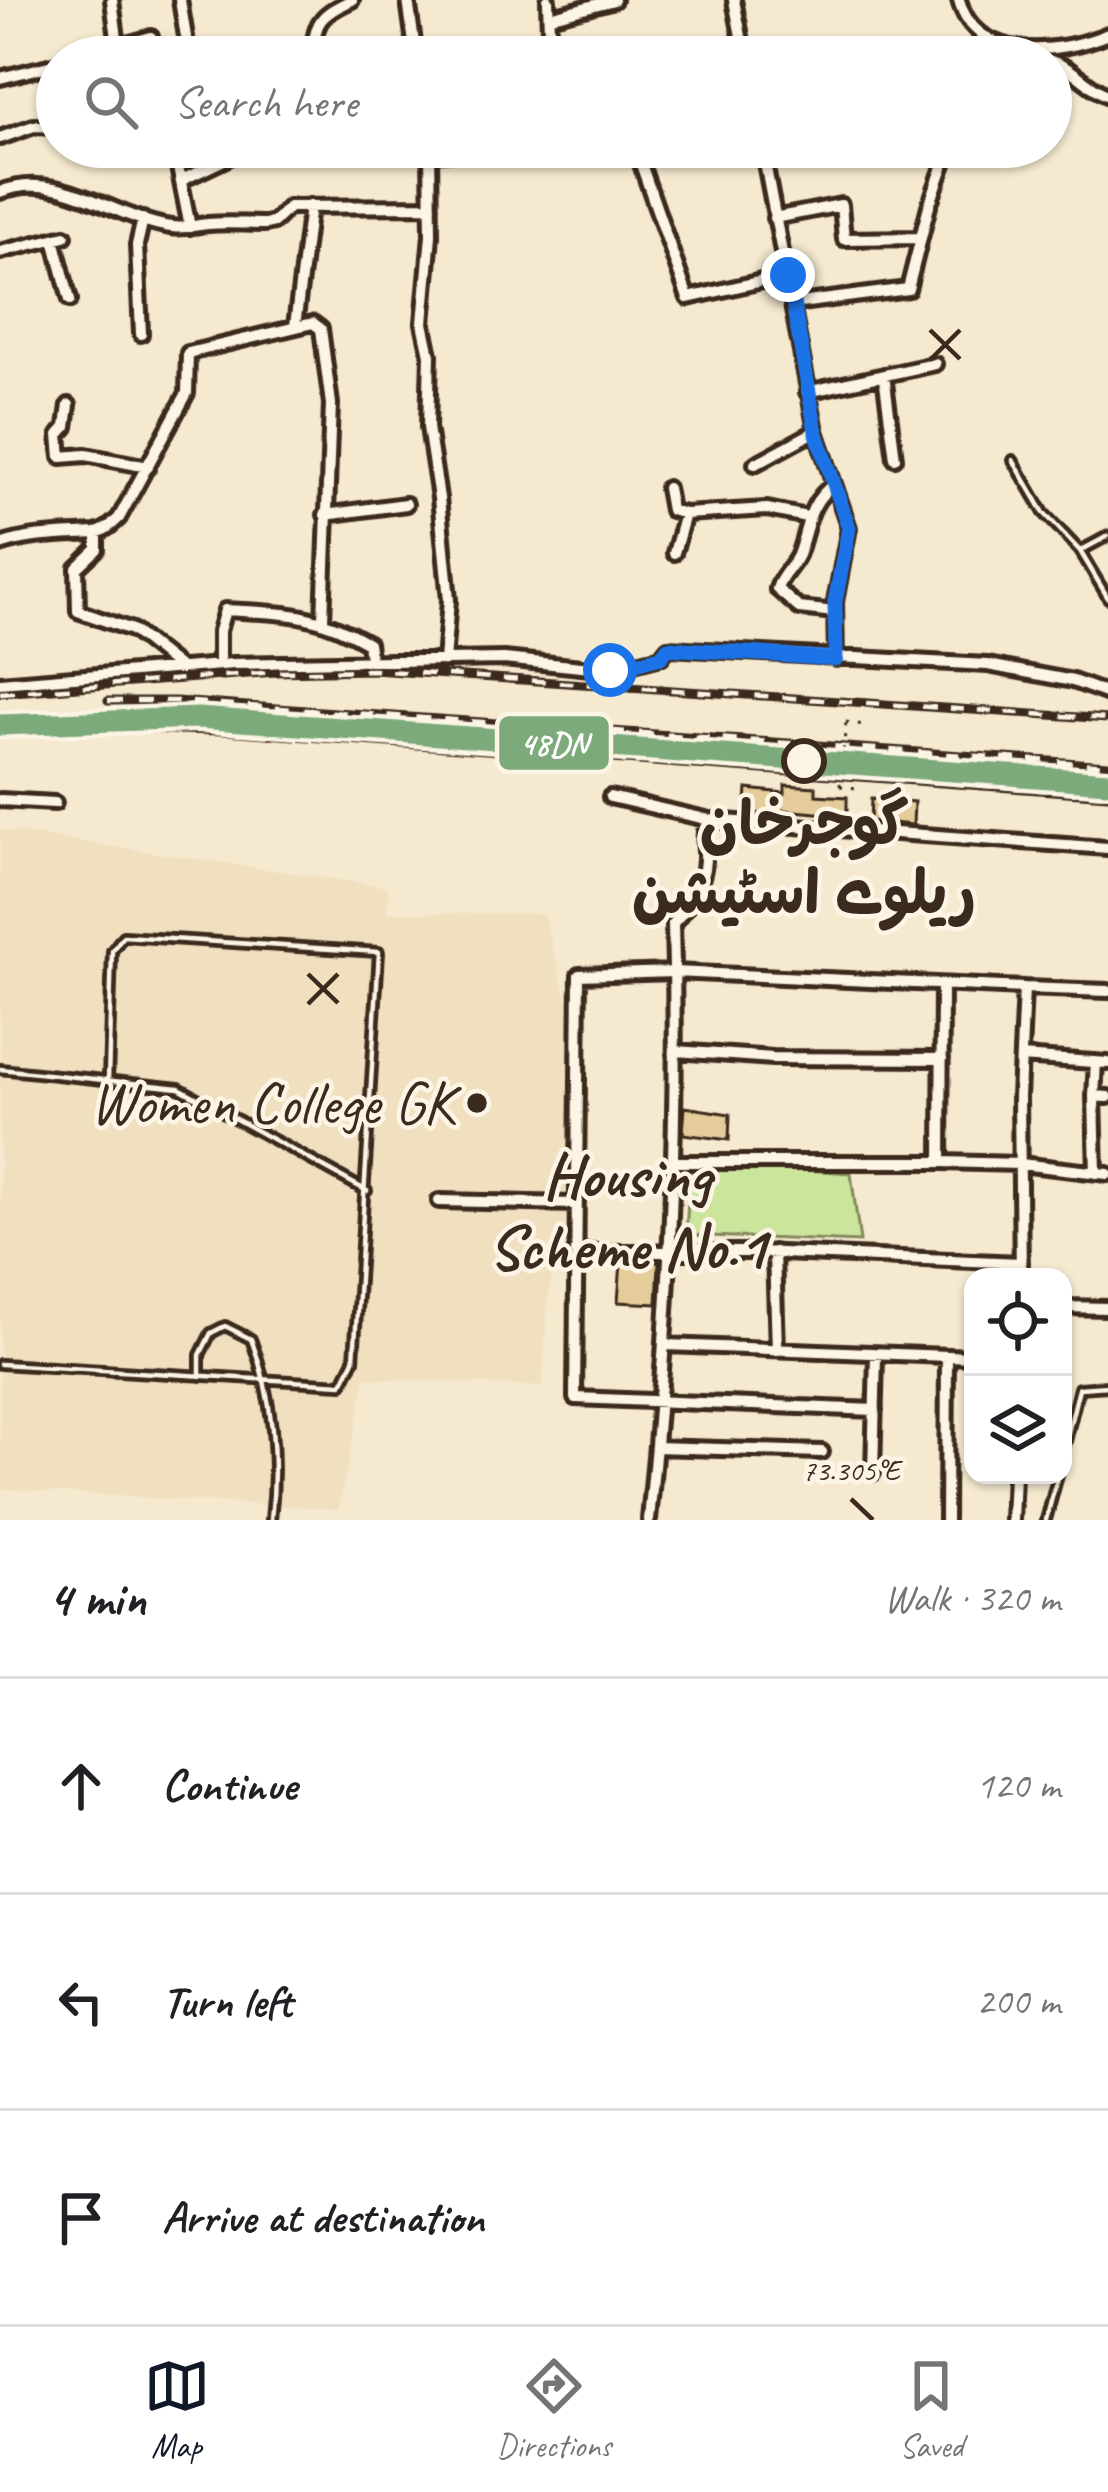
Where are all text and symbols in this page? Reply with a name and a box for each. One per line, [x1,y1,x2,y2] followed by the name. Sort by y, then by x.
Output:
[36,36,1072,168] search box
[78,69,144,135] icon: search
[174,74,357,131] text: Search here
[761,248,815,302] route end
[583,643,637,697] route start
[497,714,611,772] line badge: 48DN
[520,723,593,765] text: 48DN
[783,740,825,782] marker: گوجرخان ریلوے اسٹیشن
[632,786,976,931] place label: گوجرخان ریلوے اسٹیشن
[90,1065,462,1141] place label: Women College GK
[464,1090,490,1116] marker: Women College GK
[488,1136,773,1287] district label: Housing Scheme No.1
[964,1268,1072,1484] map controls
[964,1268,1072,1376] button: locate
[964,1376,1072,1484] button: layers
[802,1451,904,1489] text: 73.305°E
[48,1566,146,1630] text: 4 min
[884,1574,1060,1623] text: Walk · 320 m
[48,1753,114,1819] icon: ahead
[162,1757,296,1814] text: Continue
[976,1761,1060,1810] text: 120 m
[48,1969,114,2035] icon: left
[162,1973,292,2030] text: Turn left
[976,1977,1060,2026] text: 200 m
[48,2185,114,2251] icon: arrive
[162,2189,484,2246] text: Arrive at destination
[144,2353,210,2467] tab: Map
[497,2353,611,2467] tab: Directions
[898,2353,964,2467] tab: Saved

